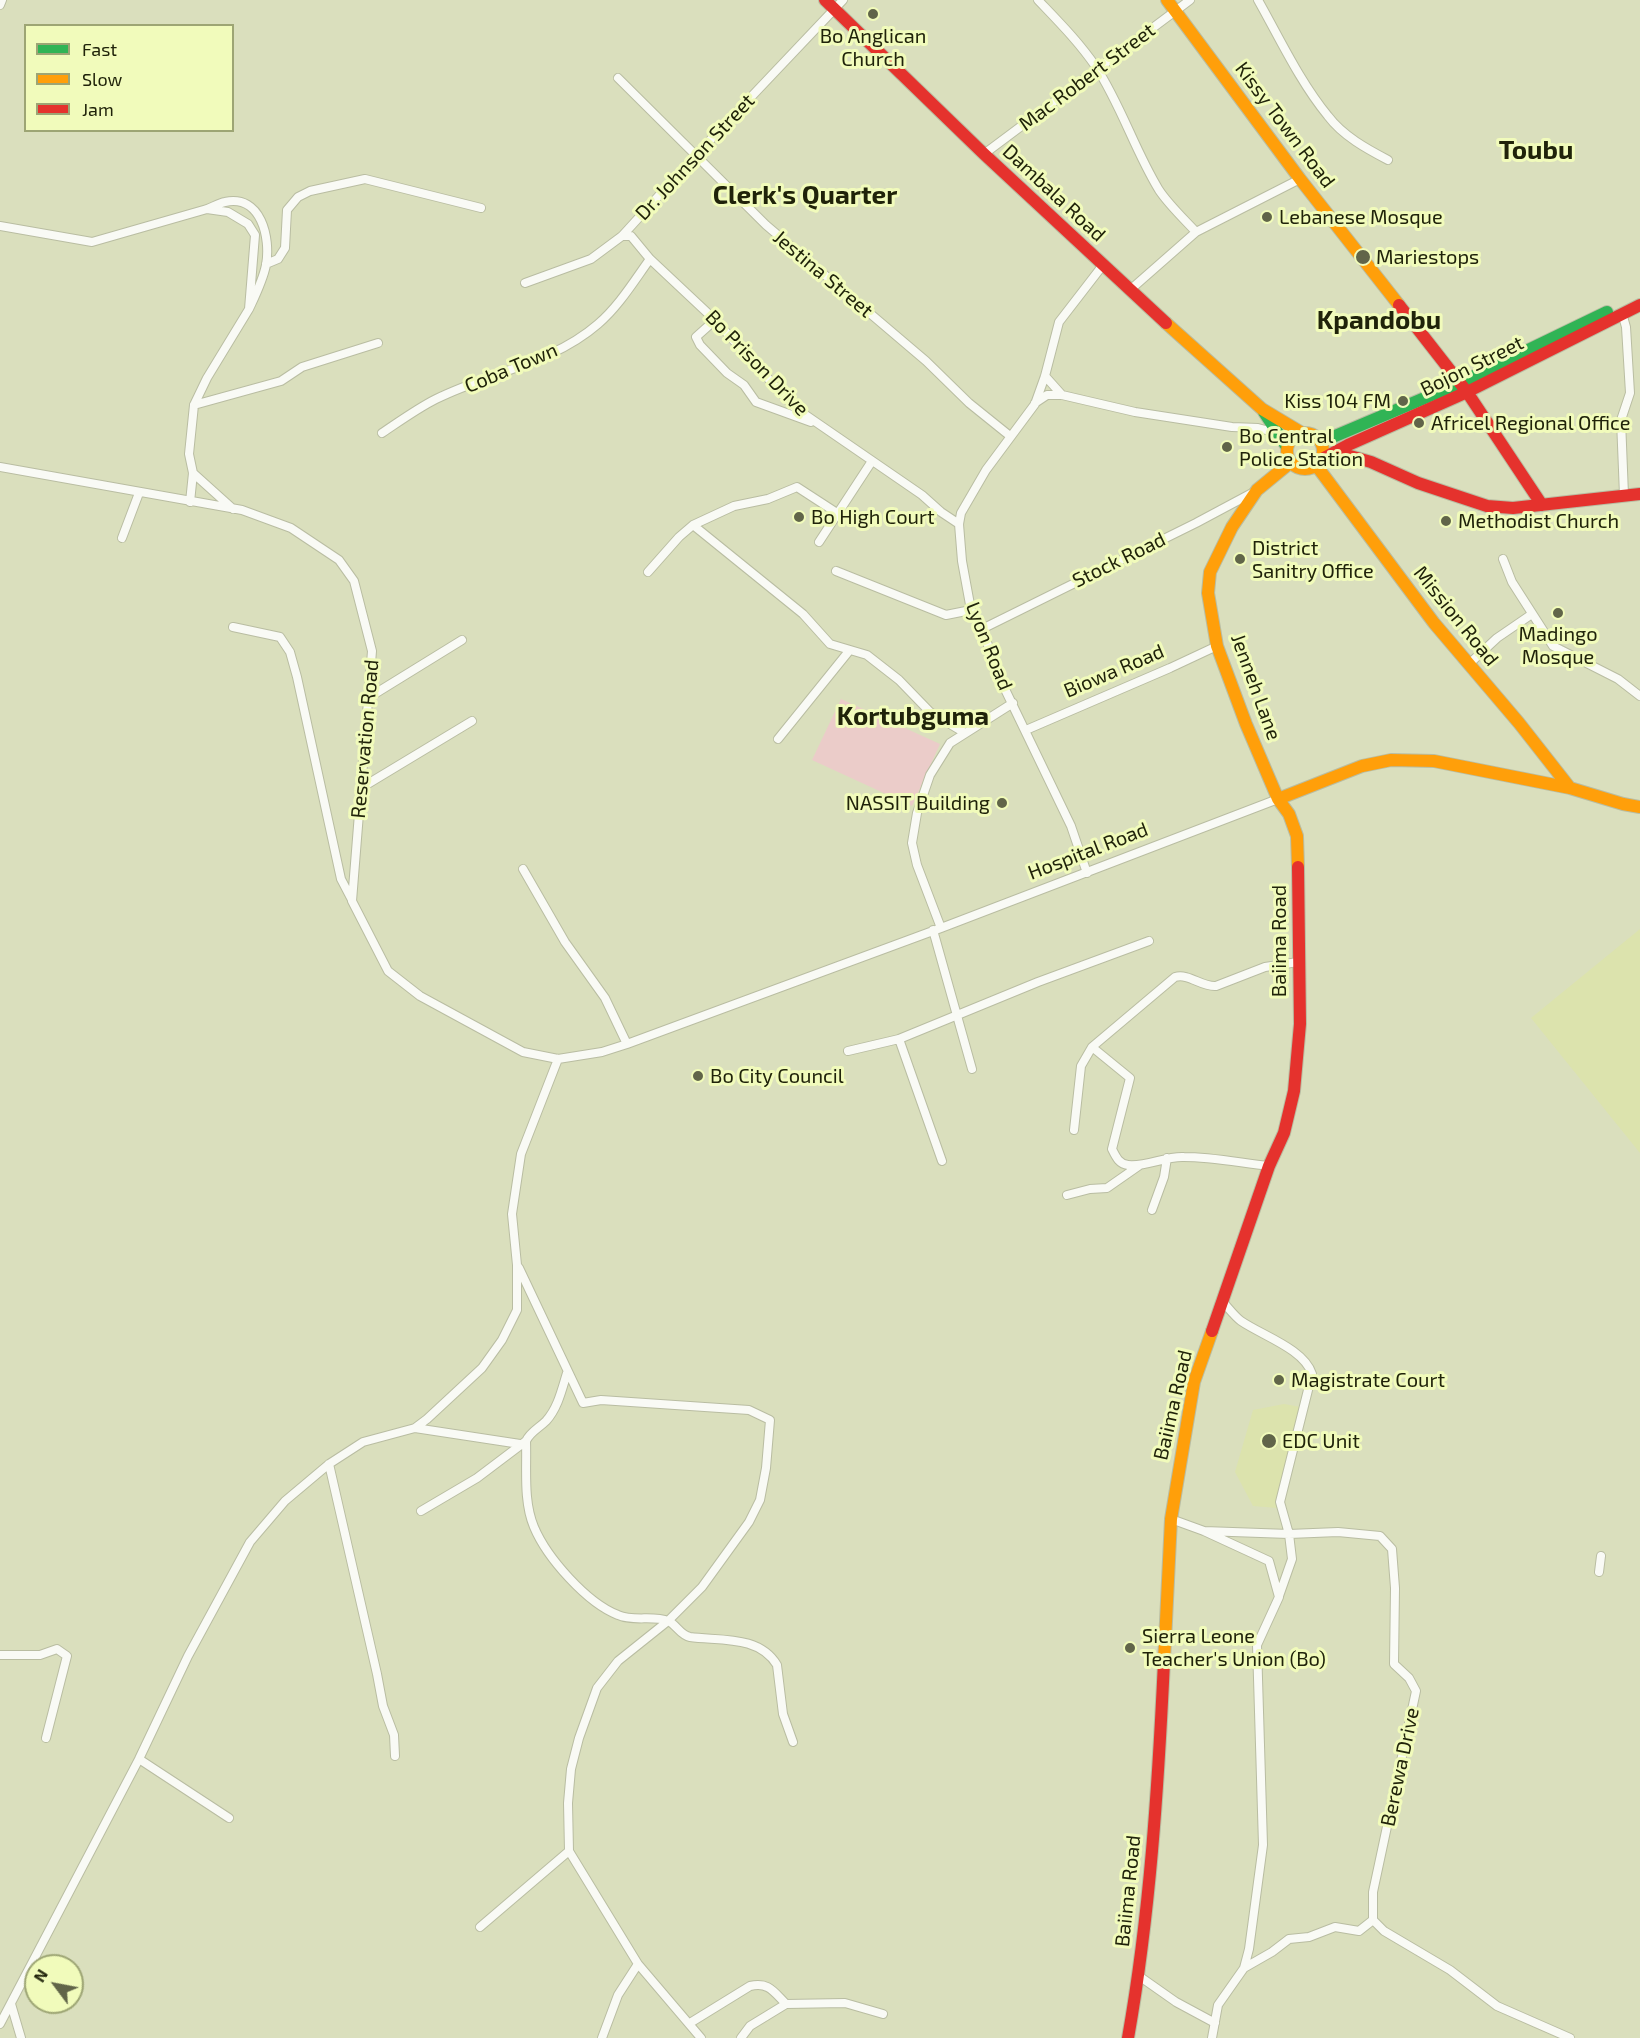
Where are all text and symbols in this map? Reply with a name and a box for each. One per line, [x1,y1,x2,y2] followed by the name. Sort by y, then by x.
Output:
[866,7,880,21] marker: Bo Anglican Church
[1014,18,1160,136] street label: Mac Robert Street
[24,24,234,132] legend
[820,24,926,71] place label: Bo Anglican Church
[82,38,117,60] text: Fast
[1230,57,1340,193] street label: Kissy Town Road
[82,68,122,90] text: Slow
[630,89,760,225] street label: Dr. Johnson Street
[82,98,114,120] text: Jam
[1499,134,1573,166] district label: Toubu
[998,139,1110,247] street label: Dambala Road
[713,179,897,211] district label: Clerk's Quarter
[1279,205,1443,229] place label: Lebanese Mosque
[1260,210,1274,224] marker: Lebanese Mosque
[768,225,878,323] street label: Jestina Street
[1376,245,1479,269] place label: Mariestops
[1354,248,1372,266] marker: Mariestops
[1317,304,1441,336] district label: Kpandobu
[700,305,814,421] street label: Bo Prison Drive
[1417,331,1527,401] street label: Bojon Street
[461,338,561,398] street label: Coba Town
[1284,389,1391,413] place label: Kiss 104 FM
[1396,394,1410,408] marker: Kiss 104 FM
[1431,411,1630,435] place label: Africel Regional Office
[1412,416,1426,430] marker: Africel Regional Office
[1239,424,1363,471] place label: Bo Central Police Station
[1220,440,1234,454] marker: Bo Central Police Station
[811,505,935,529] place label: Bo High Court
[1458,509,1619,533] place label: Methodist Church
[792,510,806,524] marker: Bo High Court
[1439,514,1453,528] marker: Methodist Church
[1069,527,1169,593] street label: Stock Road
[1252,536,1374,583] place label: District Sanitry Office
[1233,552,1247,566] marker: District Sanitry Office
[1409,561,1503,671] street label: Mission Road
[960,598,1018,694] street label: Lyon Road
[1551,606,1565,620] marker: Madingo Mosque
[1519,622,1597,669] place label: Madingo Mosque
[1226,631,1286,743] street label: Jenneh Lane
[1060,639,1168,703] street label: Biowa Road
[346,659,384,819] street label: Reservation Road
[837,700,989,732] district label: Kortubguma
[846,791,990,815] place label: NASSIT Building
[995,796,1009,810] marker: NASSIT Building
[1025,817,1151,885] street label: Hospital Road
[1267,885,1291,997] street label: Baiima Road
[710,1064,844,1088] place label: Bo City Council
[691,1069,705,1083] marker: Bo City Council
[1149,1348,1197,1462] street label: Baiima Road
[1291,1368,1445,1392] place label: Magistrate Court
[1272,1373,1286,1387] marker: Magistrate Court
[1282,1429,1360,1453] place label: EDC Unit
[1260,1432,1278,1450] marker: EDC Unit
[1142,1624,1326,1671] place label: Sierra Leone Teacher's Union (Bo)
[1123,1641,1137,1655] marker: Sierra Leone Teacher's Union (Bo)
[1376,1705,1424,1829] street label: Berewa Drive
[1110,1834,1146,1948] street label: Baiima Road
[24,1954,84,2014] north arrow
[29,1965,51,1985] text: N

